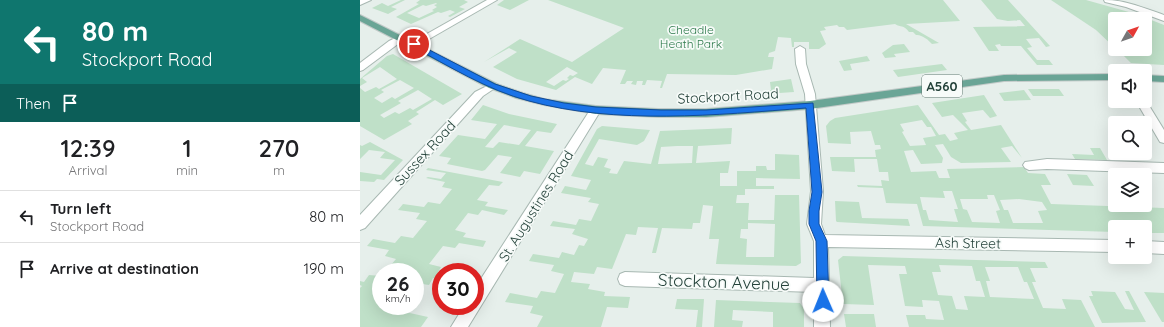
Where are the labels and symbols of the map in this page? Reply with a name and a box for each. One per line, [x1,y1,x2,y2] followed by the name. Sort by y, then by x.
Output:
[1108,12,1152,56] north arrow
[660,22,722,51] park label: Cheadle Heath Park
[397,27,431,61] pin
[922,75,962,97] road number: A560
[677,84,779,108] street label: Stockport Road
[390,117,460,189] street label: Sussex Road
[495,147,577,265] street label: St. Augustines Road
[935,233,1001,253] street label: Ash Street
[432,263,484,315] speed limit sign: 30
[658,269,790,294] street label: Stockton Avenue
[802,280,844,322] position arrow

